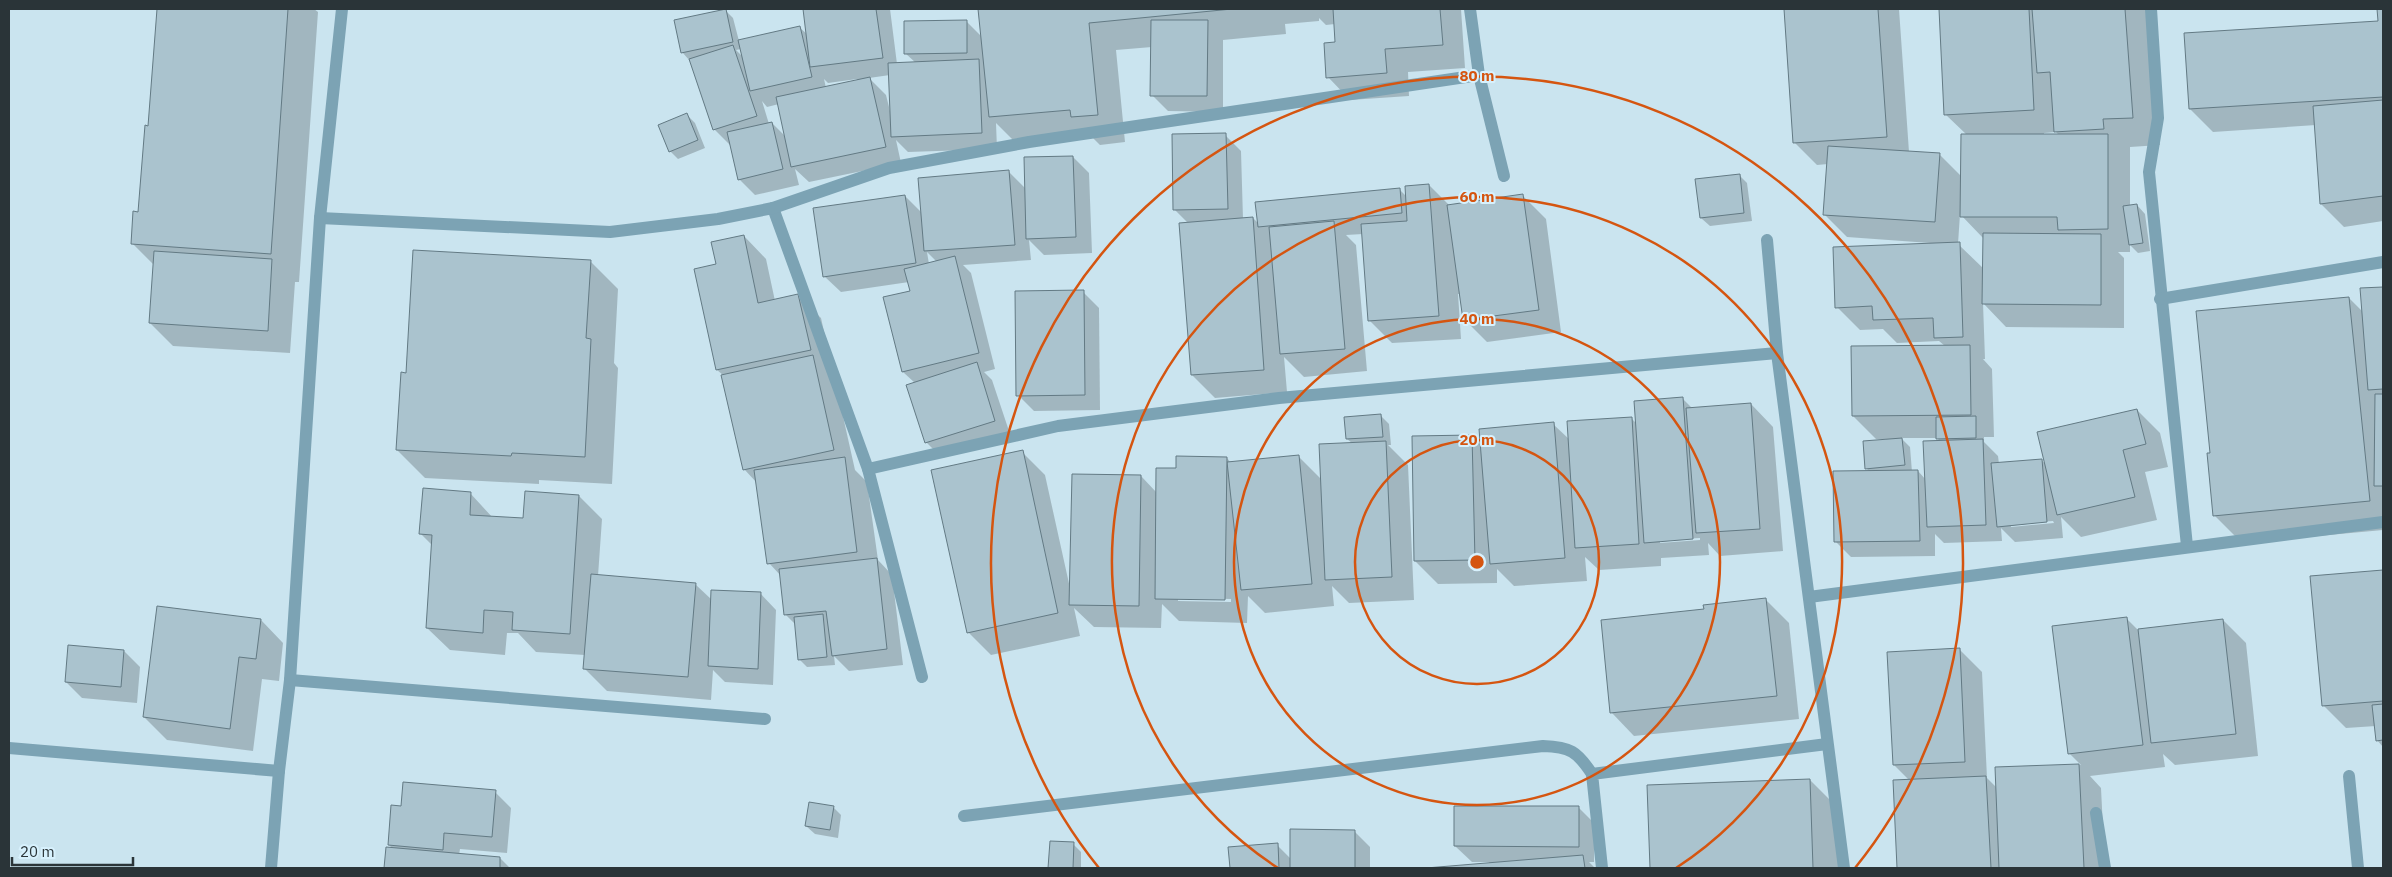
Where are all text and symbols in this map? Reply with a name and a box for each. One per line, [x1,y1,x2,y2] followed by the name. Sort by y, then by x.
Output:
[1460,66,1494,85] text: 80 m
[1460,187,1494,206] text: 60 m
[1460,309,1494,328] text: 40 m
[1460,430,1494,449] text: 20 m
[1468,553,1486,571] centre of rings
[12,834,134,866] scale bar
[20,842,55,861] text: 20 m

